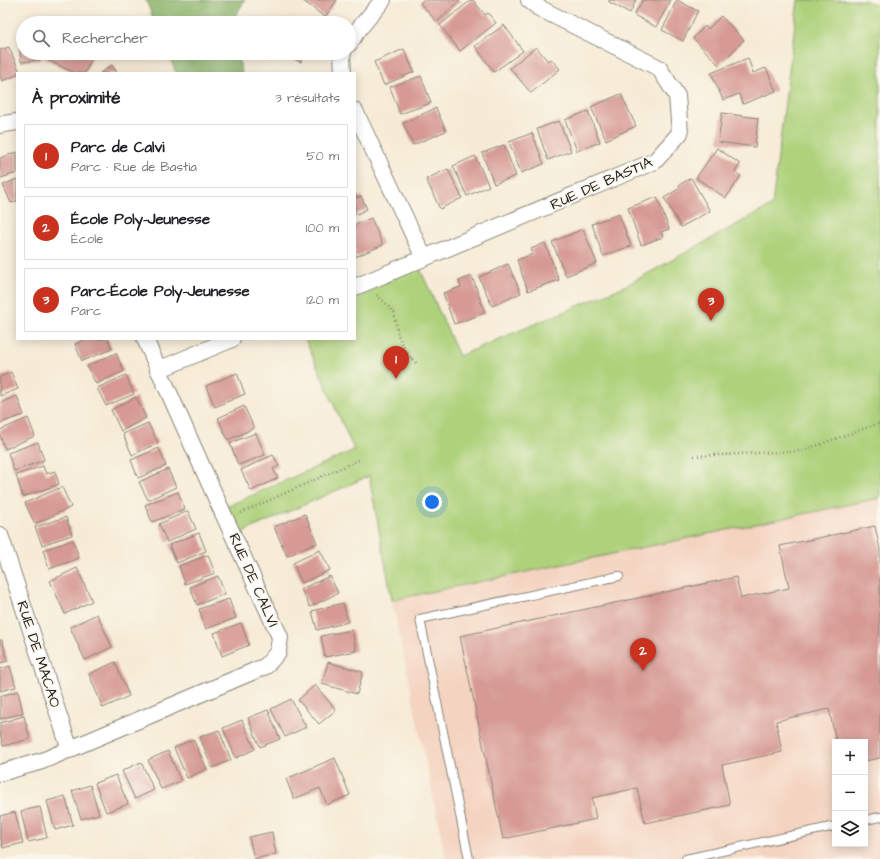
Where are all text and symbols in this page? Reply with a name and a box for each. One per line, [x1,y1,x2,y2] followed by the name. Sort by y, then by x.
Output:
[16,16,356,60] search box
[30,27,52,49] icon: search
[62,28,147,49] text: Rechercher
[32,86,121,110] text: À proximité
[275,89,340,107] text: 3 résultats
[71,137,164,158] text: Parc de Calvi
[45,147,47,165] text: 1
[306,147,339,165] text: 50 m
[547,151,656,215] street label: RUE DE BASTIA
[71,158,197,176] text: Parc · Rue de Bastia
[71,209,210,230] text: École Poly-Jeunesse
[42,219,50,237] text: 2
[306,219,339,237] text: 100 m
[71,230,103,248] text: École
[71,281,250,302] text: Parc-École Poly-Jeunesse
[698,288,724,321] pin: 3
[43,291,49,309] text: 3
[306,291,339,309] text: 120 m
[71,302,101,320] text: Parc
[383,346,409,379] pin: 1
[422,492,442,512] your location
[223,530,284,631] street label: RUE DE CALVI
[11,598,66,710] street label: RUE DE MACAO
[630,638,656,671] pin: 2
[832,739,868,847] map controls
[832,739,868,775] button: +
[832,775,868,811] button: −
[832,811,868,847] button: layers

